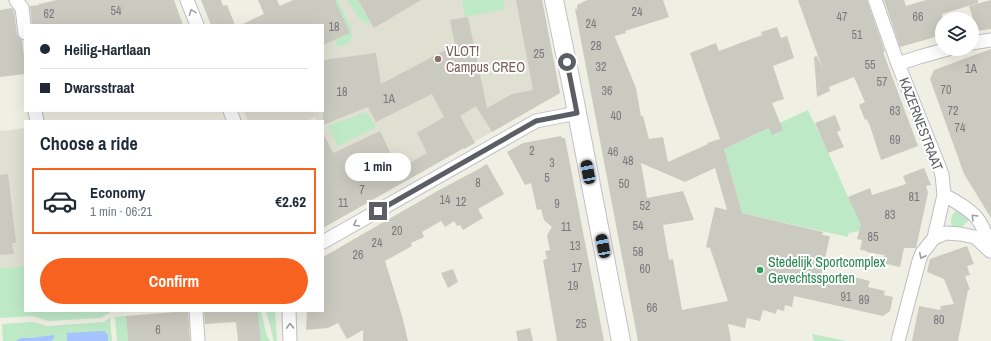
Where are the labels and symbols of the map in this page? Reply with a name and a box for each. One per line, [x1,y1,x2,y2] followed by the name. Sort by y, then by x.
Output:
[111,3,122,19] house number: 54
[632,4,643,20] house number: 24
[44,6,54,22] house number: 62
[189,9,197,16] one-way arrow
[837,9,848,25] house number: 47
[913,9,923,25] house number: 66
[586,16,597,32] house number: 24
[329,19,339,35] house number: 18
[852,27,863,43] house number: 51
[591,38,601,54] house number: 28
[446,42,525,76] place label: VLOT! Campus CREO
[534,46,545,62] house number: 25
[558,53,576,71] route start
[433,54,443,64] marker: VLOT! Campus CREO
[865,57,876,73] house number: 55
[596,59,606,75] house number: 32
[965,61,977,77] house number: 1A
[877,74,888,90] house number: 57
[895,75,947,173] street label: KAZERNESTRAAT
[941,82,951,98] house number: 70
[602,83,612,99] house number: 36
[337,84,347,100] house number: 18
[383,91,395,107] house number: 1A
[890,103,900,119] house number: 63
[948,103,958,119] house number: 72
[611,108,621,124] house number: 40
[955,120,966,136] house number: 74
[890,132,900,148] house number: 69
[529,143,535,159] house number: 2
[608,144,618,160] house number: 46
[345,153,411,181] callout: 1 min
[623,153,633,169] house number: 48
[549,155,555,171] house number: 3
[580,159,596,185] car
[544,170,550,186] house number: 5
[475,175,481,191] house number: 8
[619,176,629,192] house number: 50
[359,182,365,198] house number: 7
[909,189,920,205] house number: 81
[440,192,451,208] house number: 14
[456,194,466,210] house number: 12
[338,195,349,211] house number: 11
[554,196,560,212] house number: 9
[640,198,650,214] house number: 52
[369,202,387,220] route end
[885,207,895,223] house number: 83
[972,214,979,222] one-way arrow
[633,218,644,234] house number: 54
[352,219,360,226] one-way arrow
[561,219,572,235] house number: 11
[392,223,402,239] house number: 20
[868,229,879,245] house number: 85
[595,233,611,259] car
[372,235,383,251] house number: 24
[570,238,580,254] house number: 13
[633,244,643,260] house number: 58
[353,247,363,263] house number: 26
[919,252,927,260] one-way arrow
[768,253,886,287] place label: Stedelijk Sportcomplex Gevechtssporten
[572,260,583,276] house number: 17
[640,261,650,277] house number: 60
[755,265,765,275] marker: Stedelijk Sportcomplex Gevechtssporten
[568,278,578,294] house number: 19
[841,289,852,305] house number: 91
[859,292,869,308] house number: 89
[647,300,657,316] house number: 66
[934,312,944,328] house number: 80
[576,316,587,332] house number: 25
[155,322,161,338] house number: 6
[285,323,294,329] one-way arrow

